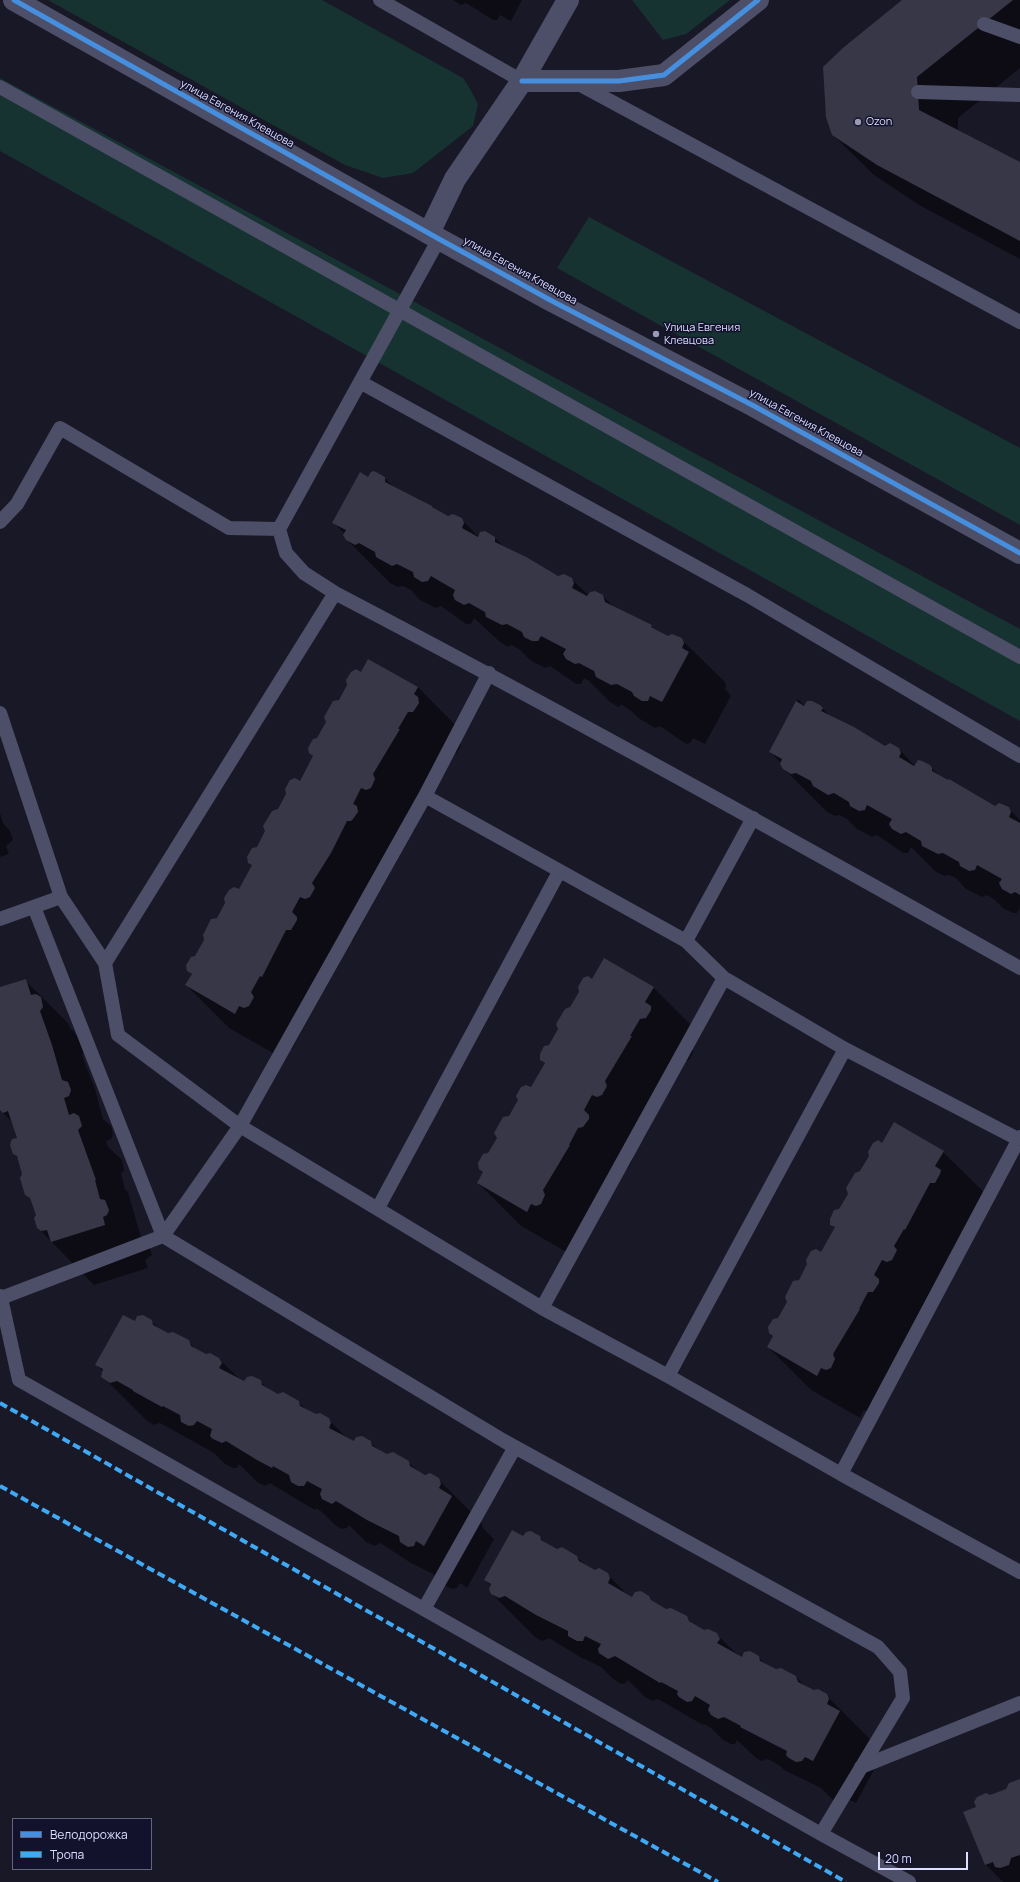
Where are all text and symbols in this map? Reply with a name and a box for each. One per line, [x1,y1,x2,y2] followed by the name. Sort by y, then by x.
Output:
[178,77,296,151] street label: улица Евгения Клевцова
[866,115,892,129] place label: Ozon
[853,117,863,127] marker: Ozon
[461,234,579,308] street label: улица Евгения Клевцова
[664,321,740,347] place label: Улица Евгения Клевцова
[651,329,661,339] marker: Улица Евгения Клевцова
[747,386,865,460] street label: улица Евгения Клевцова
[12,1818,152,1870] legend
[50,1826,128,1843] text: Велодорожка
[880,1844,970,1870] scale bar
[50,1846,84,1863] text: Тропа
[885,1850,912,1867] text: 20 m

